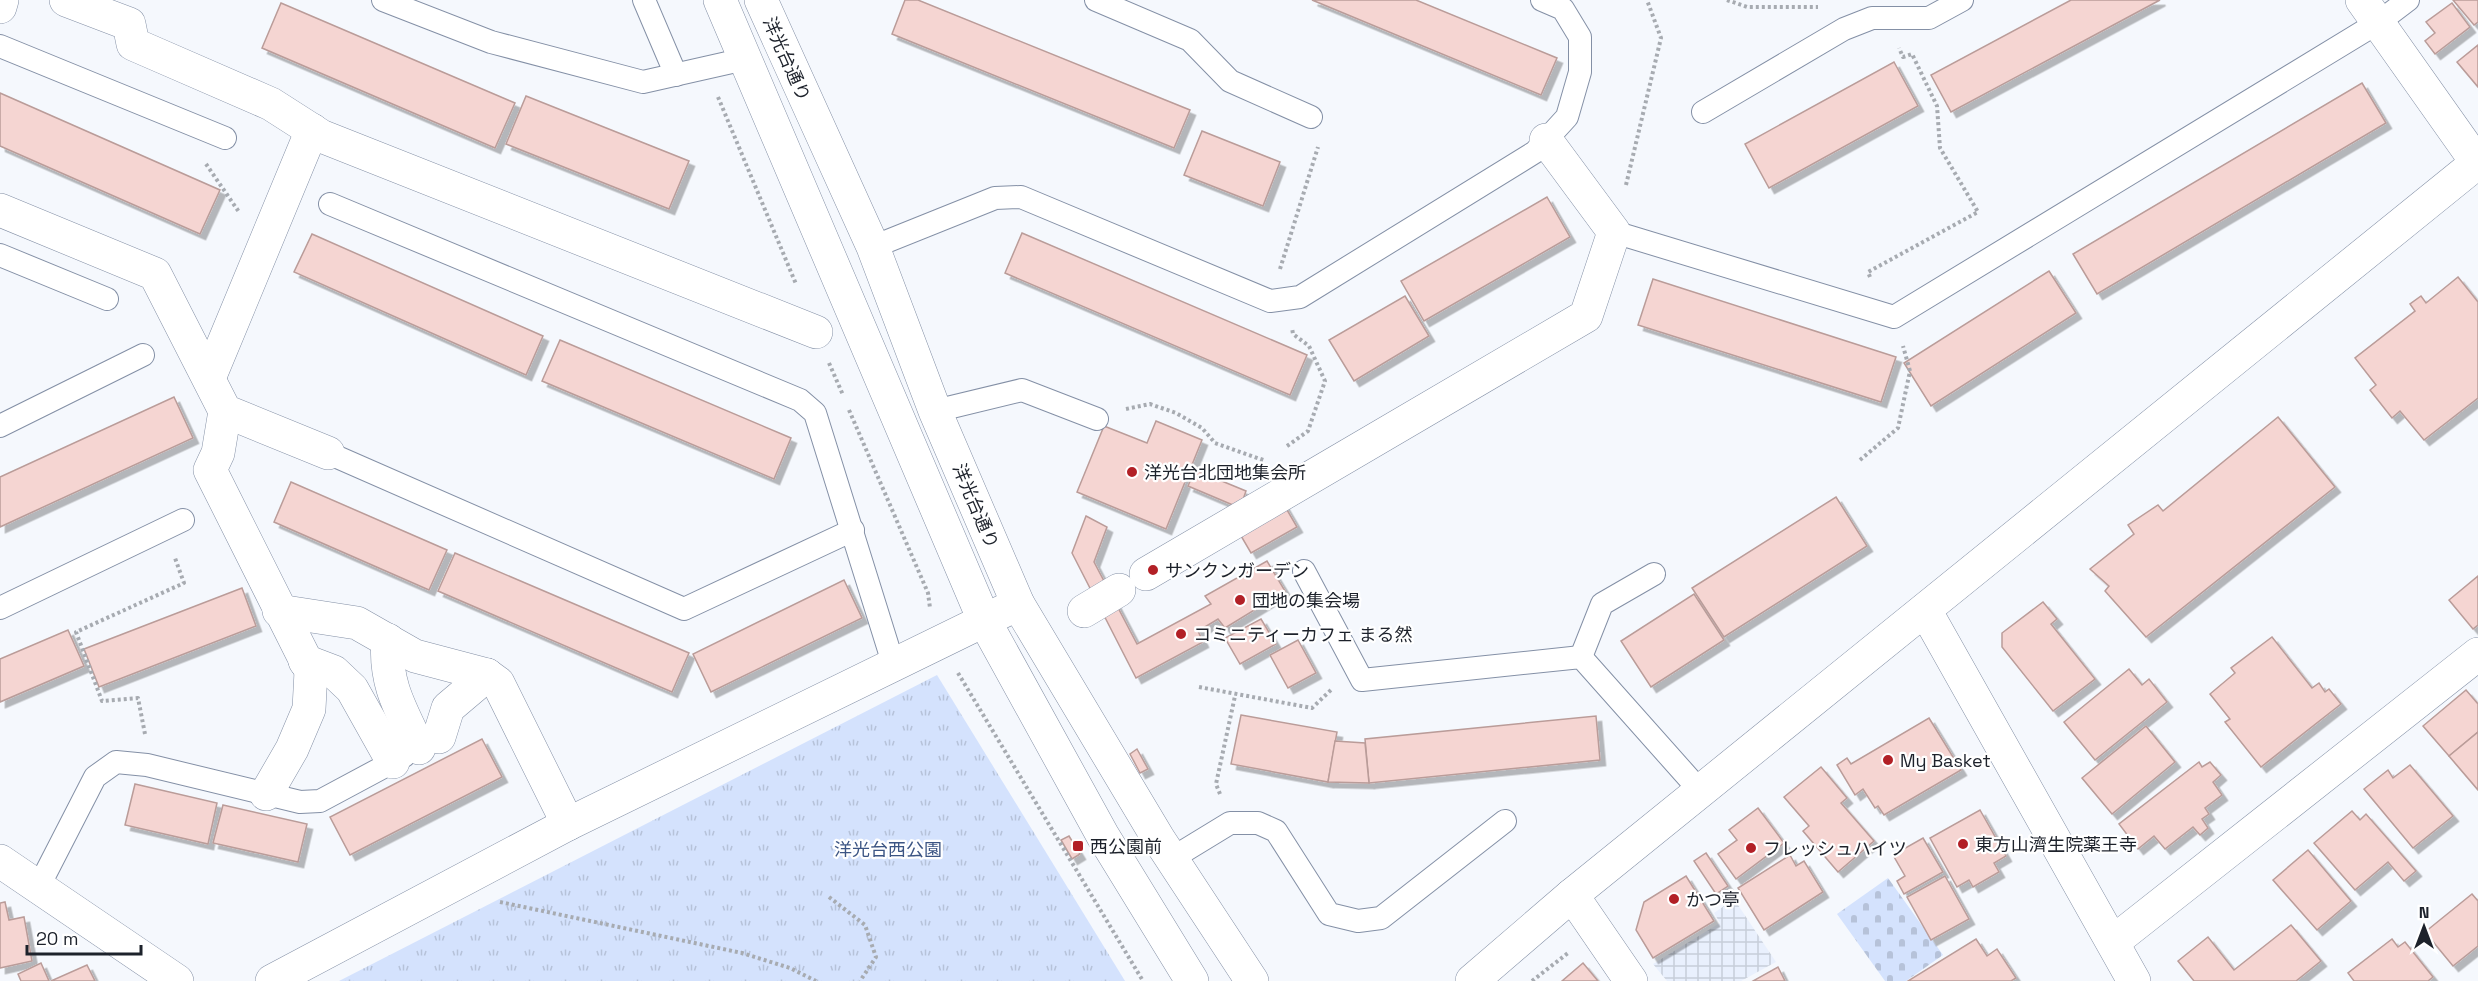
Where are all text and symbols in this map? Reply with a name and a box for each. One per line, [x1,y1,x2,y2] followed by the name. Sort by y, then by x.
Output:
[758,13,816,105] street label: 洋光台通り
[948,460,1004,552] street label: 洋光台通り
[1144,461,1306,484] place label: 洋光台北団地集会所
[1125,465,1139,479] marker: 洋光台北団地集会所
[1165,559,1309,582] place label: サンクンガーデン
[1146,563,1160,577] marker: サンクンガーデン
[1252,589,1360,612] place label: 団地の集会場
[1233,593,1247,607] marker: 団地の集会場
[1193,623,1413,646] place label: コミニティーカフェ まる然
[1174,627,1188,641] marker: コミニティーカフェ まる然
[1900,749,1991,772] place label: My Basket
[1881,753,1895,767] marker: My Basket
[1975,833,2137,856] place label: 東方山濟生院薬王寺
[1090,835,1162,858] place label: 西公園前
[1763,837,1907,860] place label: フレッシュハイツ
[1956,837,1970,851] marker: 東方山濟生院薬王寺
[834,838,942,861] park label: 洋光台西公園
[1071,839,1085,853] marker: 西公園前
[1744,841,1758,855] marker: フレッシュハイツ
[1686,888,1740,911] place label: かつ亭
[1667,892,1681,906] marker: かつ亭
[2394,897,2454,957] north arrow
[2419,902,2429,923] text: N
[27,918,141,956] scale bar
[36,927,79,950] text: 20 m

